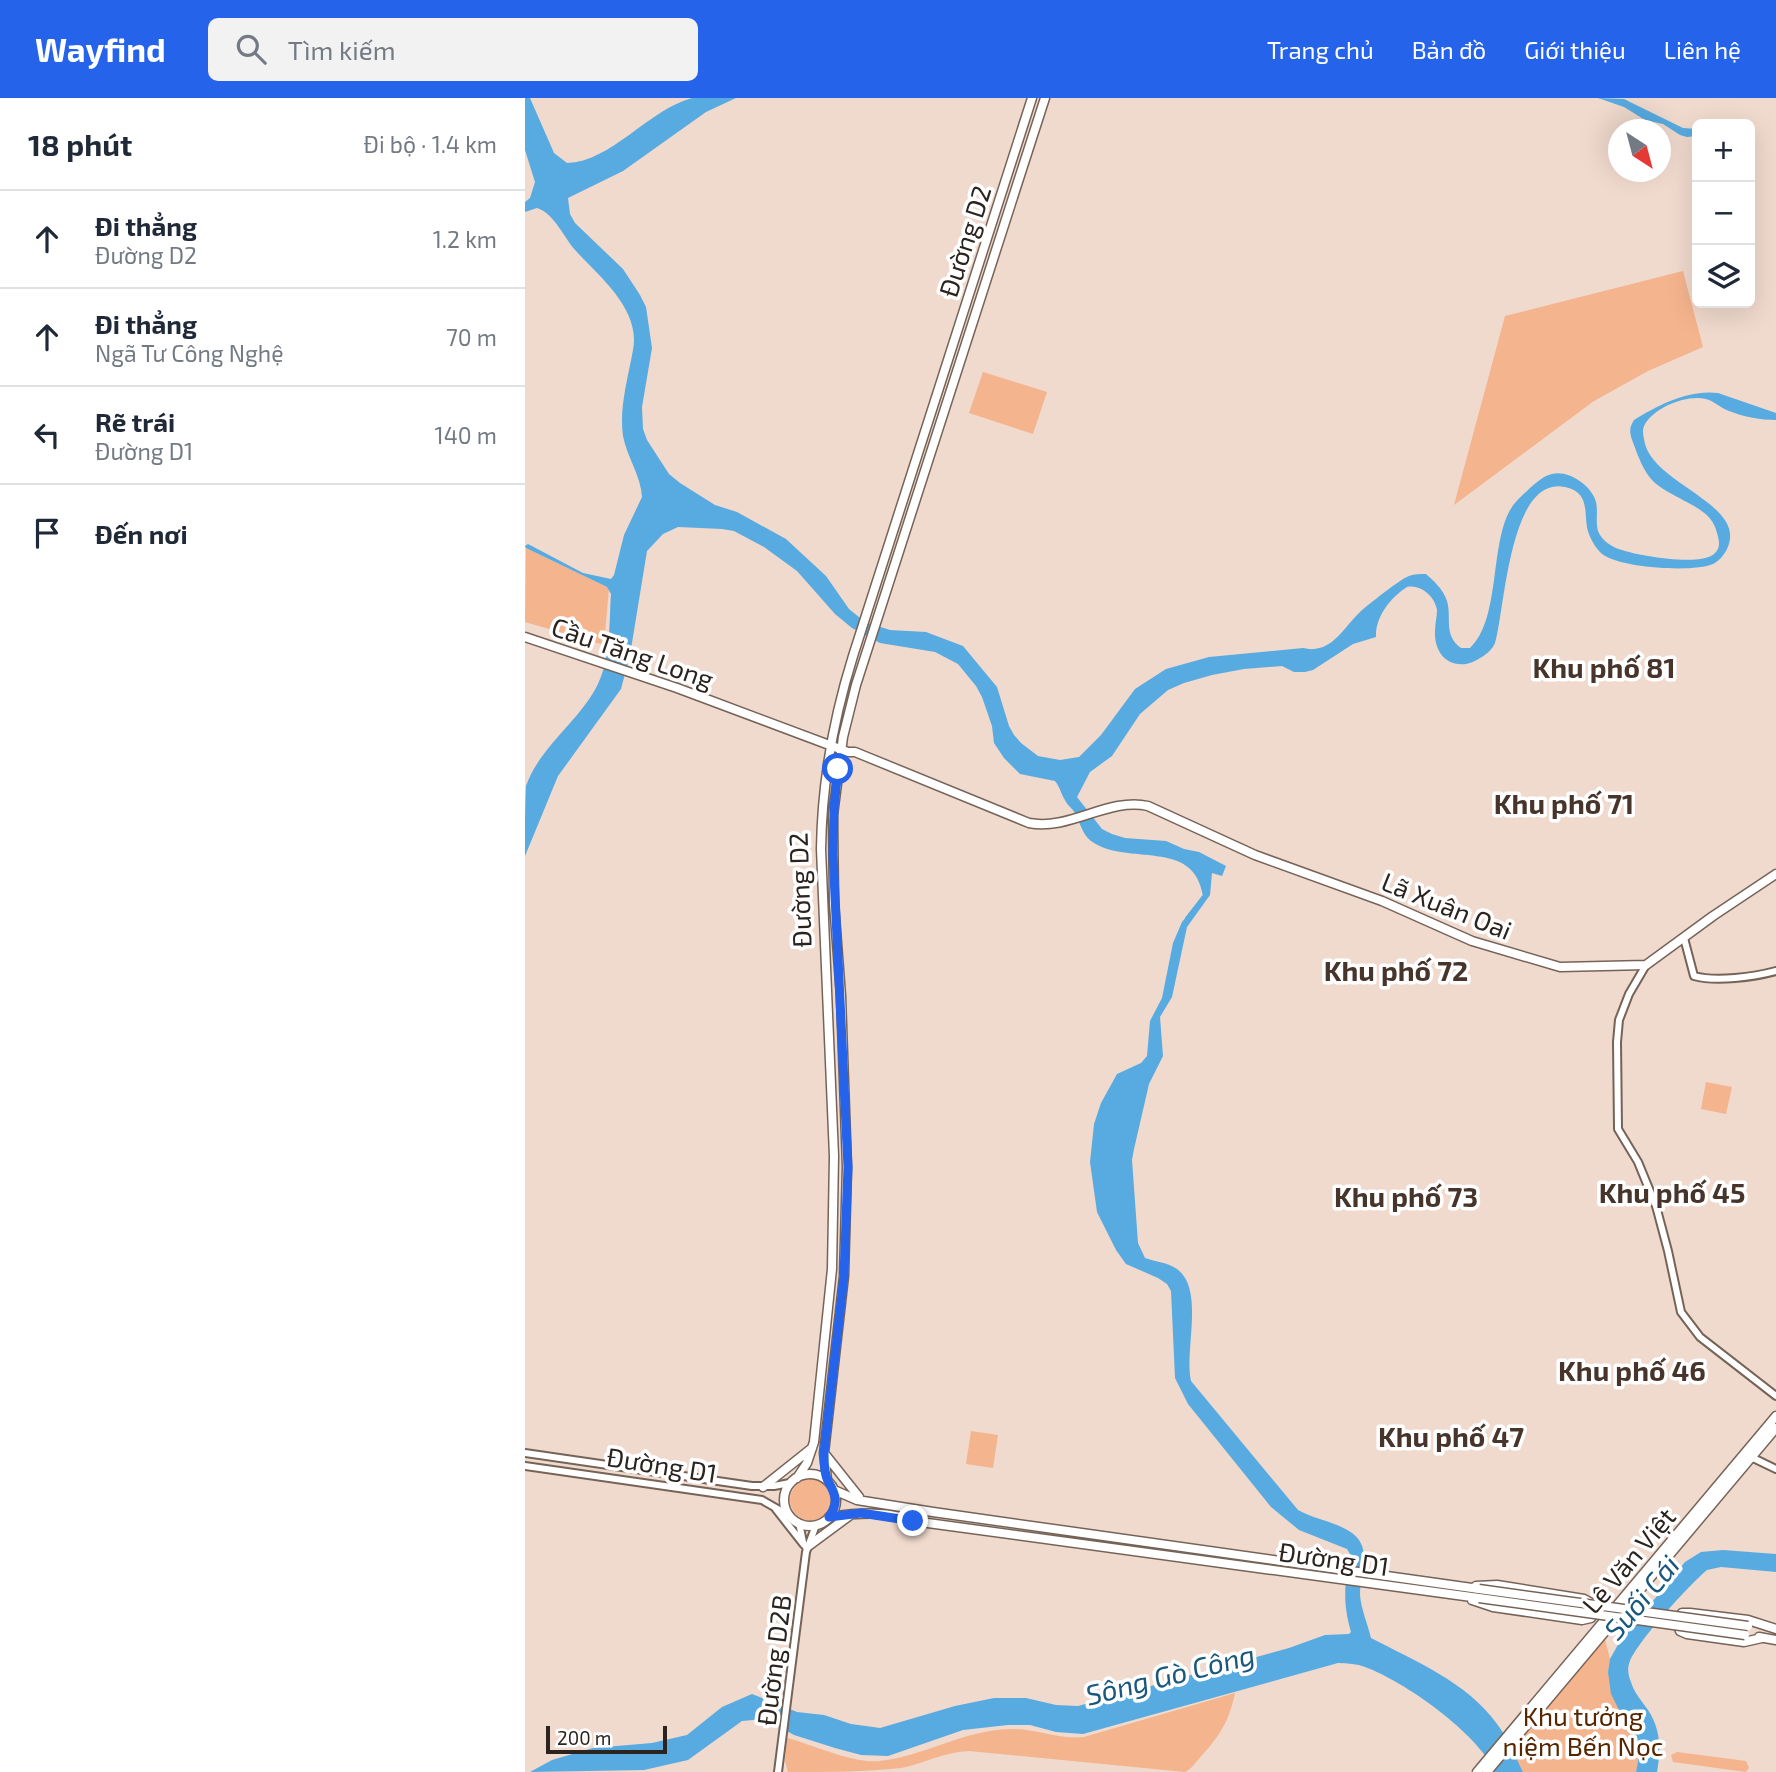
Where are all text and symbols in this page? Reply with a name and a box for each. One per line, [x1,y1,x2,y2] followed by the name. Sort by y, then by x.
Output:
[208,18,698,81] search box
[35,29,166,69] text: Wayfind
[232,30,270,68] icon: search
[288,34,395,65] text: Tìm kiếm
[1267,35,1374,64] text: Trang chủ
[1412,35,1486,64] text: Bản đồ
[1524,35,1626,64] text: Giới thiệu
[1664,35,1741,64] text: Liên hệ
[1608,119,1671,182] north arrow
[1692,119,1755,308] map controls
[1692,119,1755,182] button: +
[28,126,132,162] text: 18 phút
[364,130,497,158] text: Đi bộ · 1.4 km
[931,181,997,301] street label: Đường D2
[1692,182,1755,245] button: −
[95,210,197,241] text: Đi thẳng
[28,220,66,258] icon: ahead
[433,225,497,253] text: 1.2 km
[95,241,197,269] text: Đường D2
[1692,245,1755,308] button: layers
[95,308,197,339] text: Đi thẳng
[28,318,66,356] icon: ahead
[446,323,497,351] text: 70 m
[95,339,284,367] text: Ngã Tư Công Nghệ
[95,406,175,437] text: Rẽ trái
[28,416,66,454] icon: left
[435,421,497,449] text: 140 m
[95,437,193,465] text: Đường D1
[28,514,66,552] icon: arrive
[95,518,188,549] text: Đến nơi
[548,610,718,694] street label: Cầu Tăng Long
[1533,650,1675,684] district label: Khu phố 81
[822,753,853,784] route start
[1494,786,1634,820] district label: Khu phố 71
[781,832,817,948] street label: Đường D2
[1378,865,1516,945] street label: Lã Xuân Oai
[1324,953,1468,987] district label: Khu phố 72
[1599,1175,1745,1209] district label: Khu phố 45
[1334,1179,1478,1213] district label: Khu phố 73
[1558,1353,1706,1387] district label: Khu phố 46
[1378,1419,1524,1453] district label: Khu phố 47
[605,1440,719,1488] street label: Đường D1
[1575,1501,1681,1619] street label: Lê Văn Việt
[897,1505,928,1536] route end
[1277,1535,1391,1581] street label: Đường D1
[1596,1548,1686,1646] water label: Suối Cái
[750,1593,796,1727] street label: Đường D2B
[1082,1637,1258,1711] water label: Sông Gò Công
[1503,1700,1663,1761] park label: Khu tưởng niệm Bến Nọc
[546,1723,667,1755] scale bar
[557,1726,611,1749] text: 200 m

